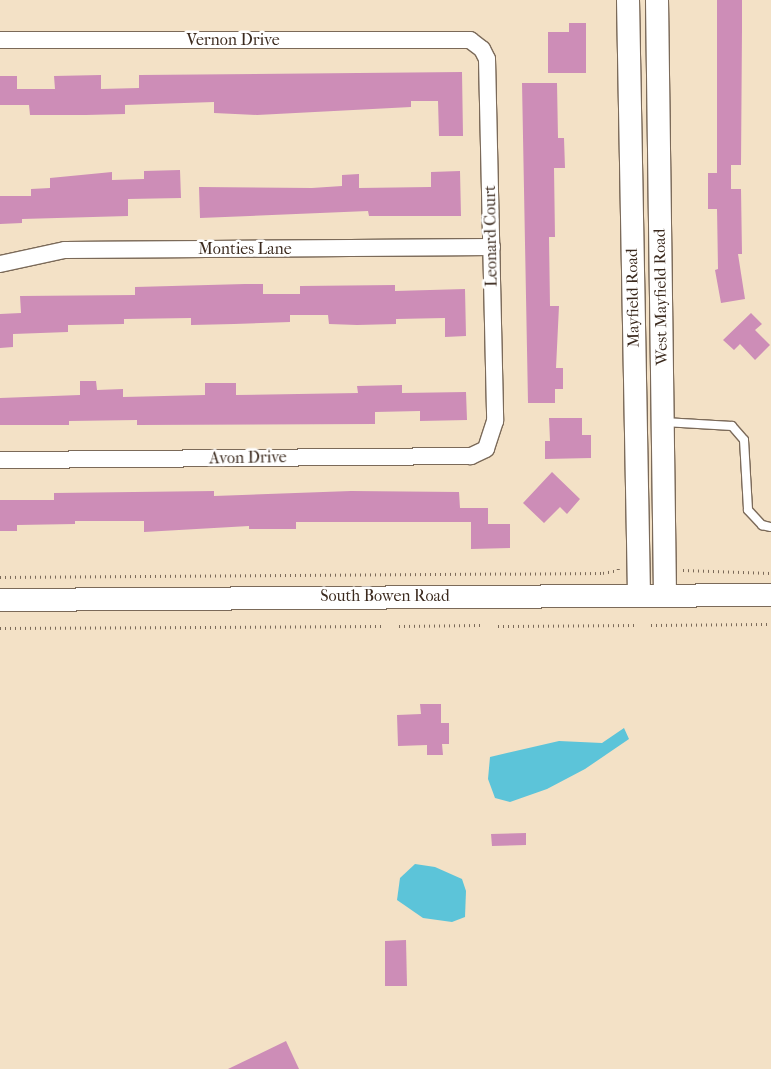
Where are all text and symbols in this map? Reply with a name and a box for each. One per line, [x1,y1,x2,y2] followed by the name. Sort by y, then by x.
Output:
[186,30,280,50] street label: Vernon Drive
[481,185,501,287] street label: Leonard Court
[650,228,672,366] street label: West Mayfield Road
[198,239,292,259] street label: Monties Lane
[623,248,643,348] street label: Mayfield Road
[209,448,287,468] street label: Avon Drive
[320,586,450,606] street label: South Bowen Road

